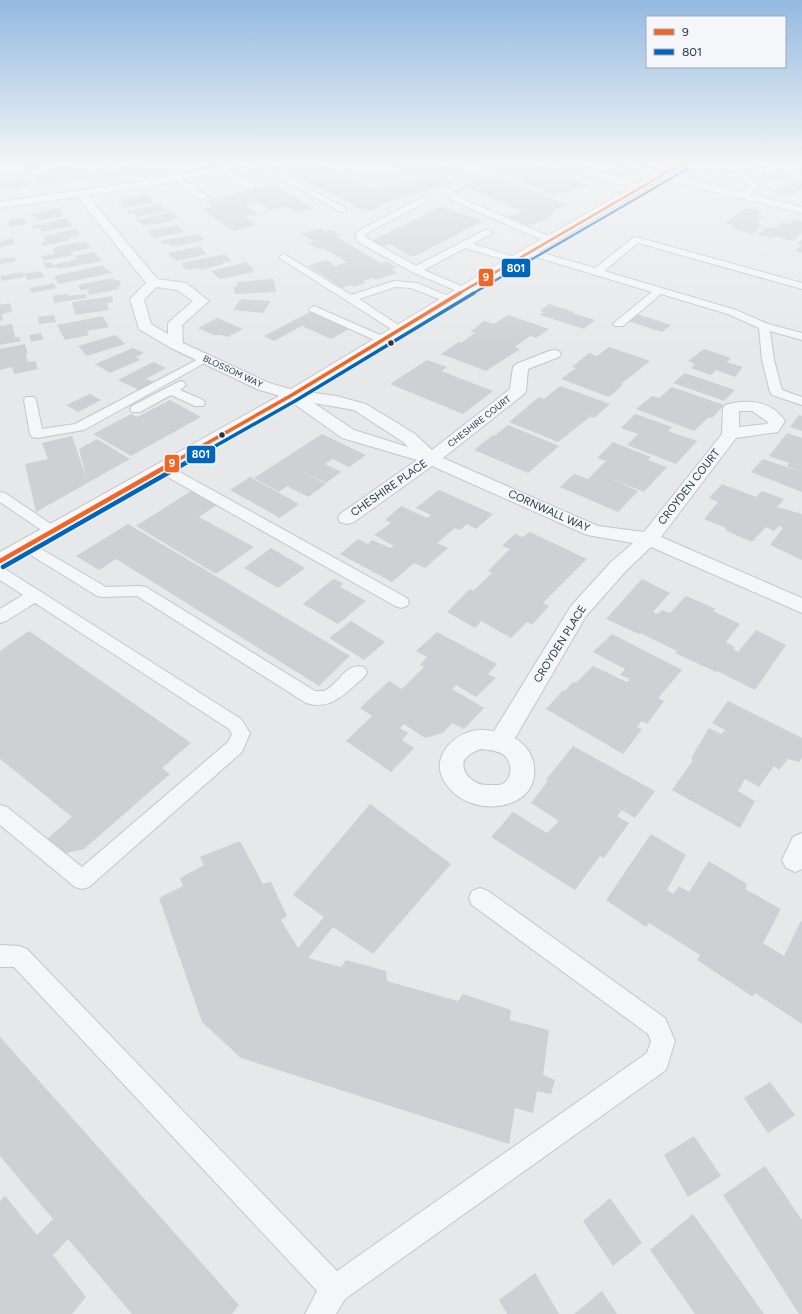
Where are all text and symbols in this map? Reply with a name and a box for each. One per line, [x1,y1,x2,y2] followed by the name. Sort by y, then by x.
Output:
[646,16,786,68] legend
[682,25,689,39] text: 9
[682,45,702,59] text: 801
[501,258,531,278] line badge: 801
[507,262,525,275] text: 801
[478,268,494,287] line badge: 9
[483,271,489,284] text: 9
[386,338,396,348] unlabelled marker
[201,352,265,390] street label: BLOSSOM WAY
[445,393,513,449] street label: CHESHIRE COURT
[217,430,227,440] unlabelled marker
[186,445,216,464] line badge: 801
[655,447,723,527] street label: CROYDEN COURT
[192,448,210,461] text: 801
[164,454,180,473] line badge: 9
[169,457,175,470] text: 9
[348,457,430,519] street label: CHESHIRE PLACE
[506,487,592,535] street label: CORNWALL WAY
[531,603,589,685] street label: CROYDEN PLACE

